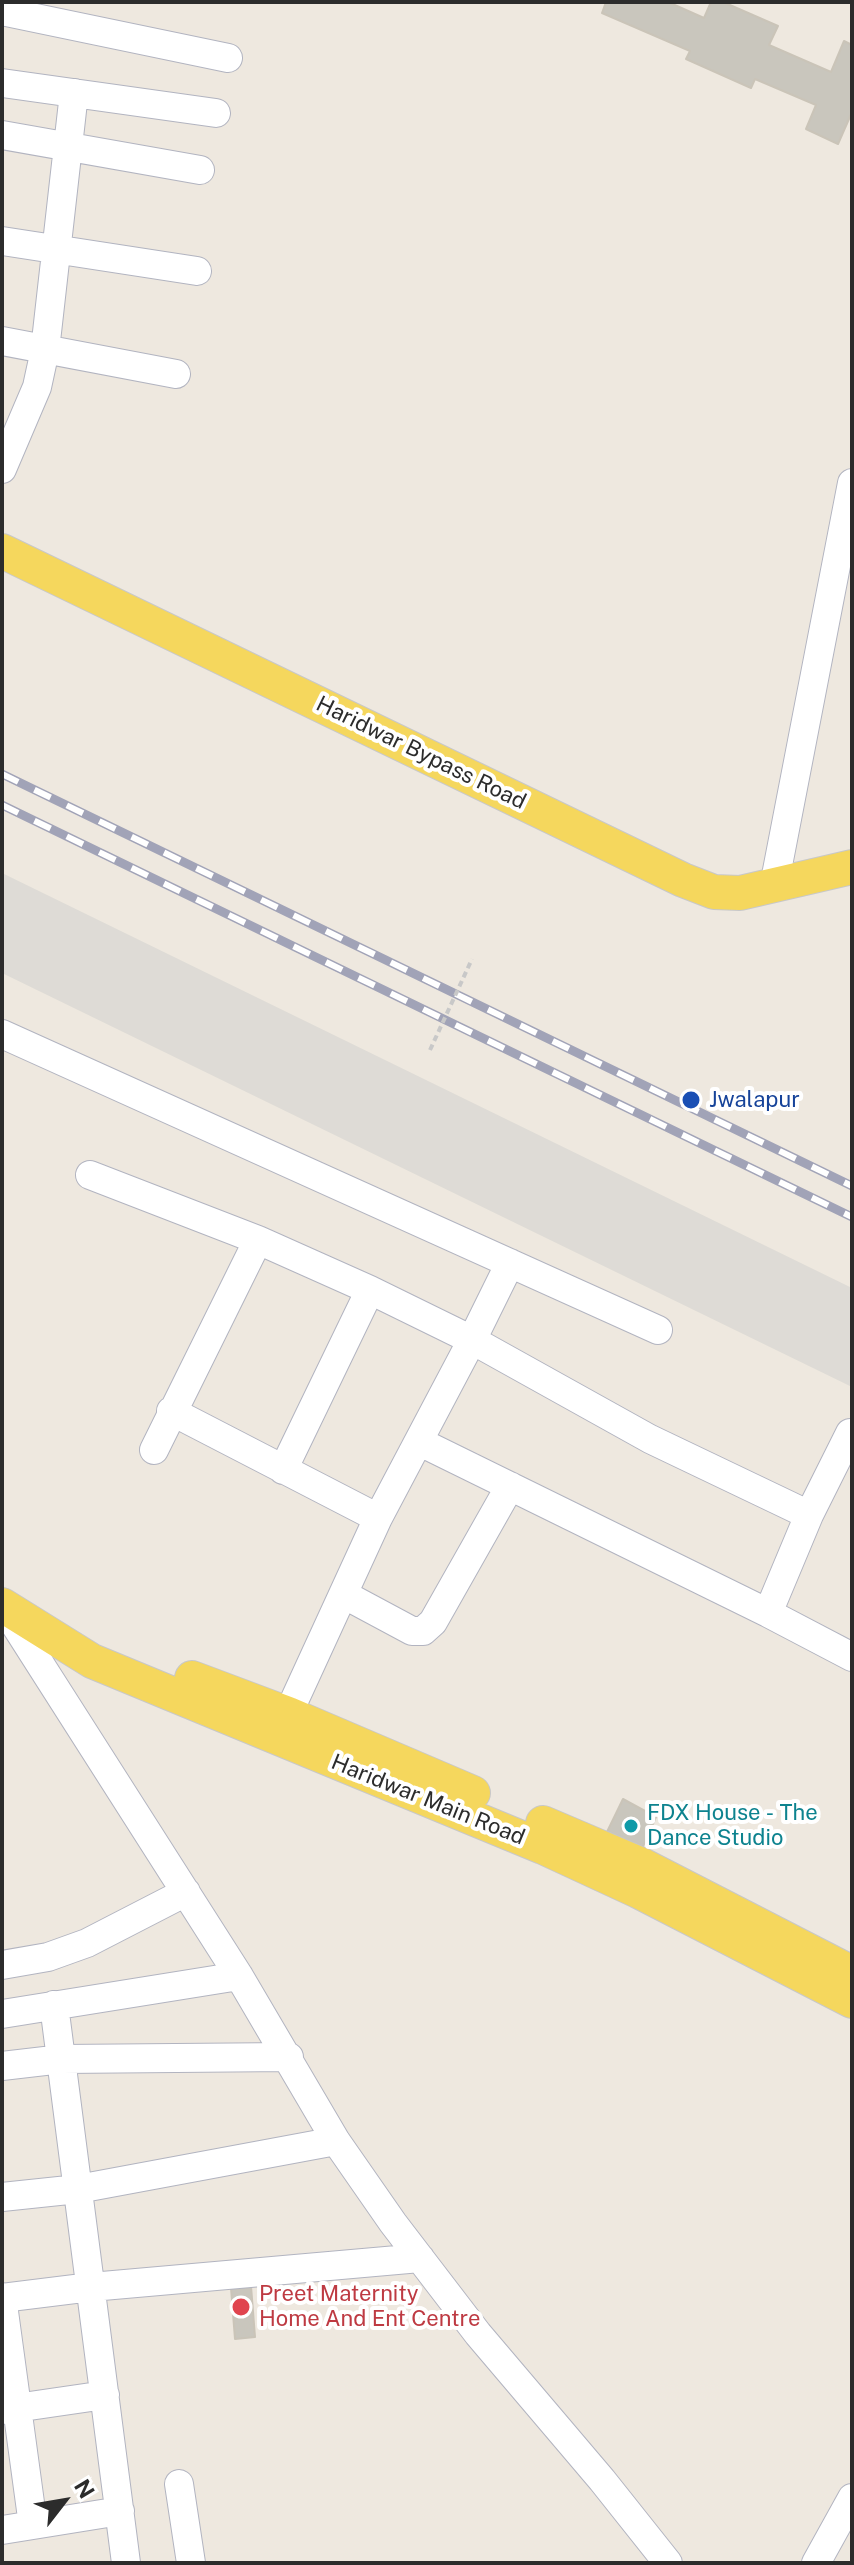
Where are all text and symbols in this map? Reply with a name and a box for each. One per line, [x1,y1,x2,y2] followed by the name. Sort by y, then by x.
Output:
[312,691,530,815] street label: Haridwar Bypass Road
[709,1087,800,1113] place label: Jwalapur
[680,1089,702,1111] marker: Jwalapur
[327,1749,529,1851] street label: Haridwar Main Road
[647,1800,818,1852] place label: FDX House - The Dance Studio
[622,1817,640,1835] marker: FDX House - The Dance Studio
[259,2281,480,2332] place label: Preet Maternity Home And Ent Centre
[230,2296,252,2318] marker: Preet Maternity Home And Ent Centre
[24,2461,104,2541] north arrow
[69,2475,100,2503] text: N

